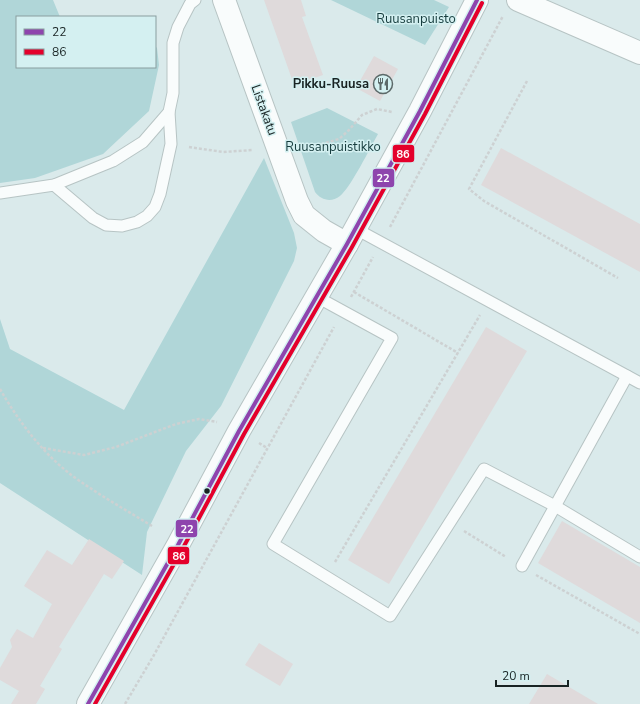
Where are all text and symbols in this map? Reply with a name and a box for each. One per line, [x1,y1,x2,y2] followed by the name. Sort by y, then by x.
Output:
[376,10,456,28] park label: Ruusanpuisto
[16,16,156,68] legend
[52,24,66,40] text: 22
[52,44,66,60] text: 86
[372,73,394,95] restaurant icon: Pikku-Ruusa
[293,75,369,93] place label: Pikku-Ruusa
[247,82,281,138] street label: Listakatu
[285,138,381,156] park label: Ruusanpuistikko
[392,144,415,163] line badge: 86
[396,147,410,162] text: 86
[372,168,395,188] line badge: 22
[376,171,390,186] text: 22
[202,486,212,496] unlabelled marker
[175,519,198,538] line badge: 22
[180,522,194,537] text: 22
[167,546,190,565] line badge: 86
[172,549,186,564] text: 86
[496,662,568,688] scale bar
[502,668,530,684] text: 20 m

